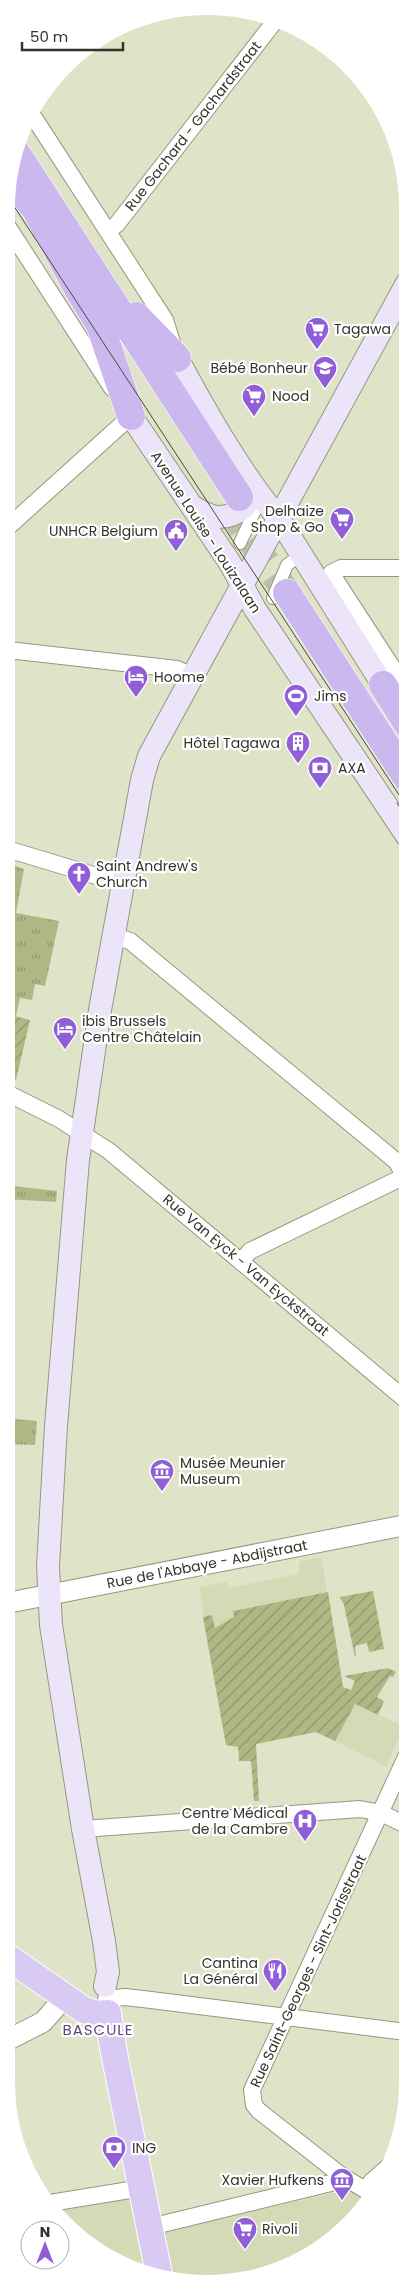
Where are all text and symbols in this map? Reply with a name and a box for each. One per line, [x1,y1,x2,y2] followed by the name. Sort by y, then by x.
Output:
[22,20,124,52] scale bar
[30,26,68,47] text: 50 m
[120,37,266,215] street label: Rue Gachard - Gachardstraat
[304,316,330,350] supermarket icon: Tagawa
[334,319,391,339] place label: Tagawa
[312,355,338,389] school or university icon: Bébé Bonheur
[211,358,308,378] place label: Bébé Bonheur
[241,383,267,417] supermarket icon: Nood
[272,386,309,406] place label: Nood
[146,447,266,617] street label: Avenue Louise - Louizalaan
[251,501,324,537] place label: Delhaize Shop & Go
[329,506,355,540] supermarket icon: Delhaize Shop & Go
[163,518,189,552] public building icon: UNHCR Belgium
[49,521,158,541] place label: UNHCR Belgium
[123,664,149,698] hotel icon: Hoome
[154,667,205,687] place label: Hoome
[283,683,309,717] sports icon: Jims
[314,686,347,706] place label: Jims
[285,730,311,764] building icon: Hôtel Tagawa
[183,733,280,753] place label: Hôtel Tagawa
[307,755,333,789] bank icon: AXA
[338,758,366,778] place label: AXA
[96,856,198,892] place label: Saint Andrew's Church
[66,861,92,895] church icon: Saint Andrew's Church
[82,1011,202,1047] place label: ibis Brussels Centre Châtelain
[52,1016,78,1050] hotel icon: ibis Brussels Centre Châtelain
[159,1189,333,1341] street label: Rue Van Eyck - Van Eyckstraat
[180,1453,285,1489] place label: Musée Meunier Museum
[149,1458,175,1492] museum icon: Musée Meunier Museum
[105,1535,309,1593] street label: Rue de l'Abbaye - Abdijstraat
[182,1803,288,1839] place label: Centre Médical de la Cambre
[292,1808,318,1842] hospital icon: Centre Médical de la Cambre
[245,1851,371,2091] street label: Rue Saint-Georges - Sint-Jorisstraat
[183,1953,258,1989] place label: Cantina La Général
[262,1958,288,1992] restaurant icon: Cantina La Général
[63,2019,134,2040] district label: BASCULE
[101,2135,127,2169] bank icon: ING
[132,2138,156,2158] place label: ING
[329,2167,355,2201] museum icon: Xavier Hufkens
[221,2170,324,2190] place label: Xavier Hufkens
[232,2216,258,2250] supermarket icon: Rivoli
[262,2219,298,2239] place label: Rivoli
[20,2220,70,2270] north arrow
[40,2222,50,2242] text: N

